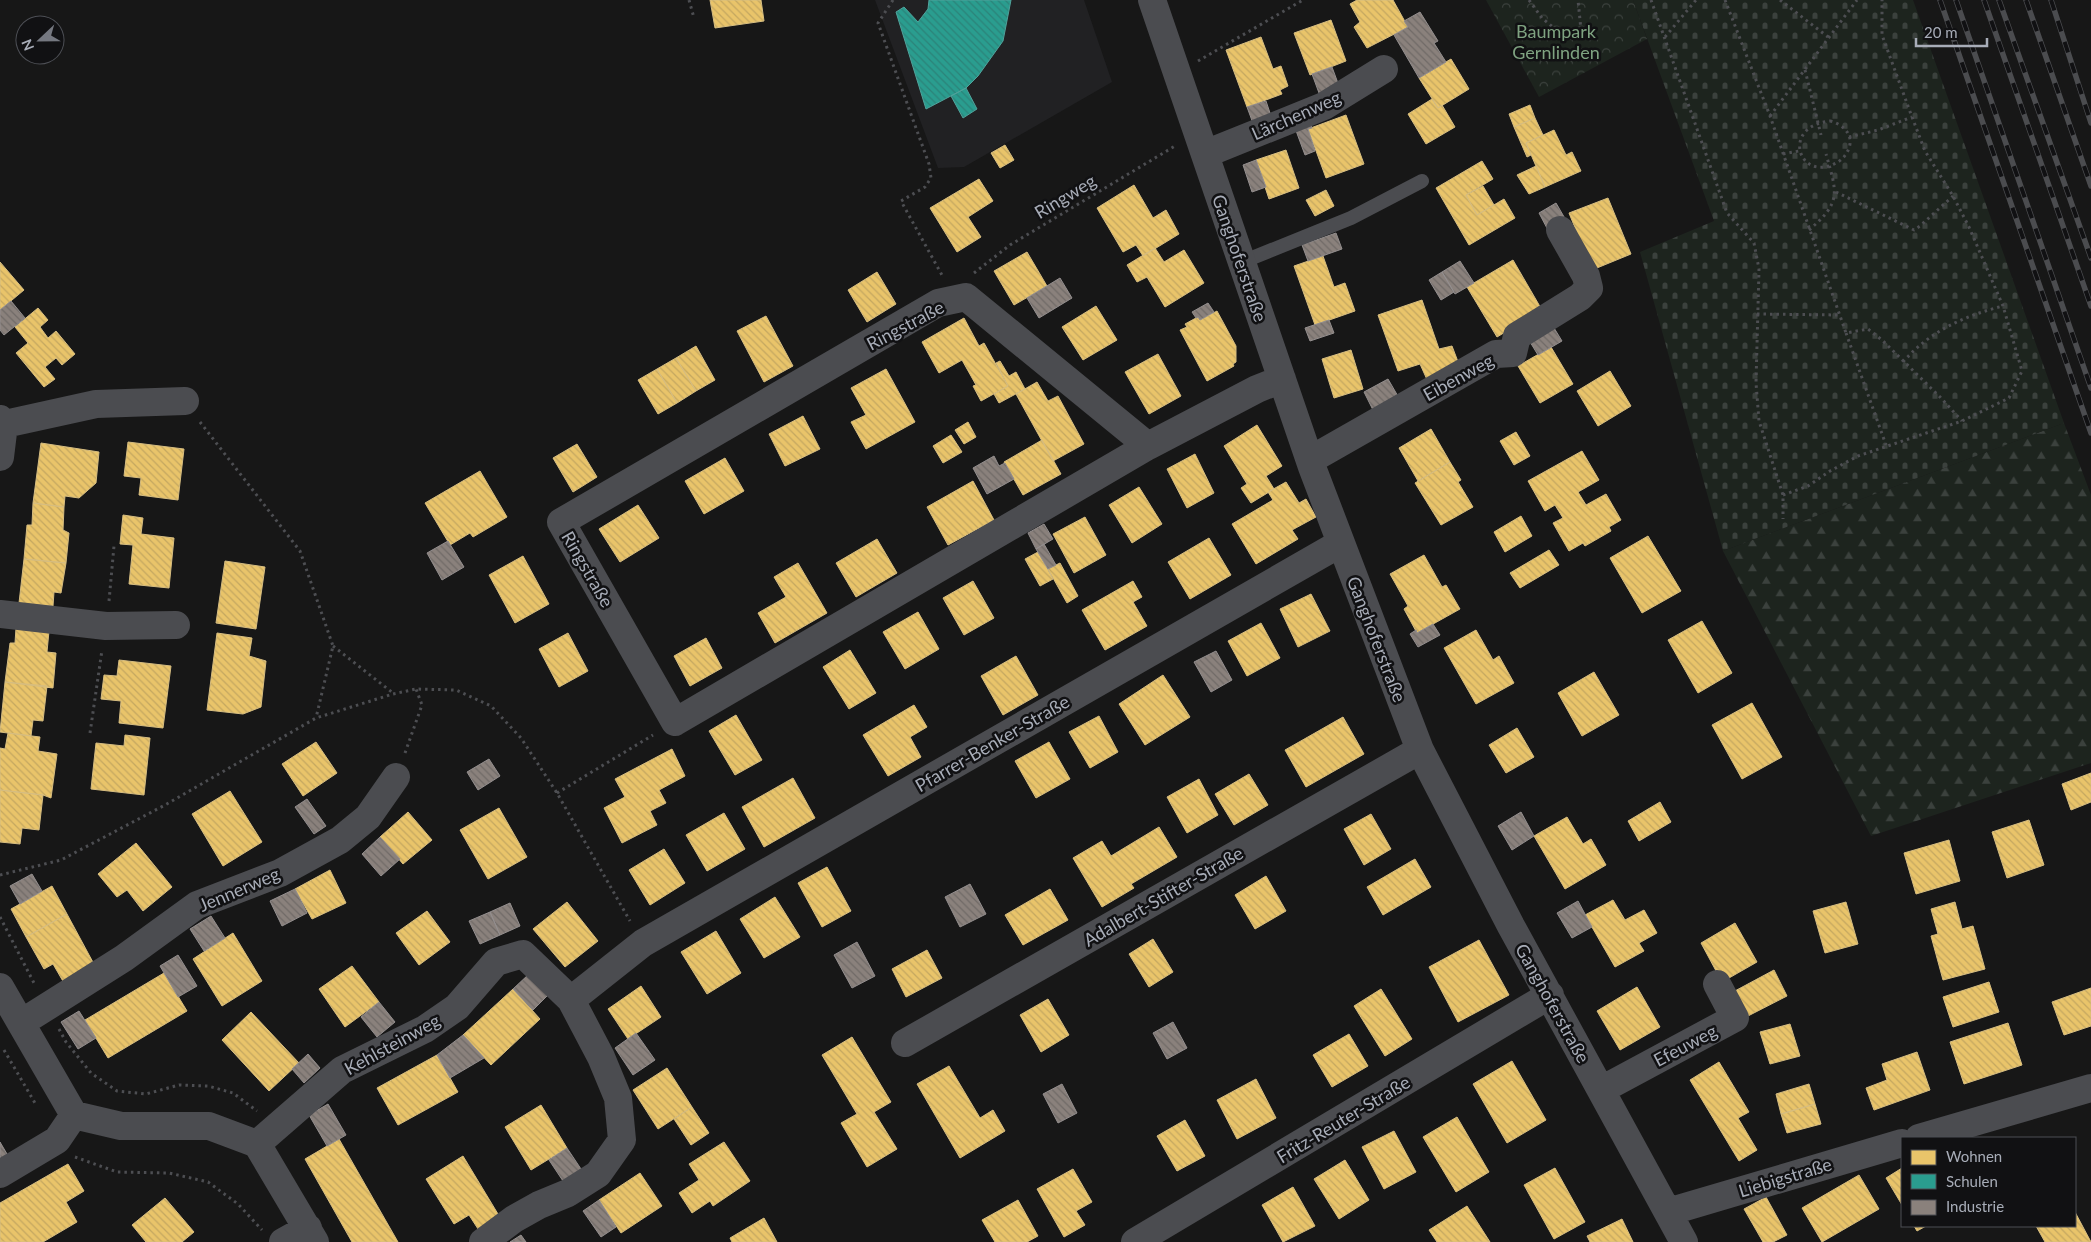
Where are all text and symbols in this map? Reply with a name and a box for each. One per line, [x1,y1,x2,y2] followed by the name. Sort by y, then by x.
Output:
[15,15,65,65] north arrow
[1916,15,1987,47] scale bar
[1512,20,1600,63] park label: Baumpark Gernlinden
[1924,23,1958,41] text: 20 m
[18,37,37,53] text: N
[1248,86,1344,144] street label: Lärchenweg
[1030,169,1100,223] street label: Ringweg
[1208,192,1272,324] street label: Ganghoferstraße
[863,295,947,355] street label: Ringstraße
[1419,349,1497,405] street label: Eibenweg
[557,527,619,611] street label: Ringstraße
[1343,573,1411,705] street label: Ganghoferstraße
[911,690,1073,796] street label: Pfarrer-Benker-Straße
[1079,841,1247,951] street label: Adalbert-Stifter-Straße
[195,862,283,916] street label: Jennerweg
[1511,939,1595,1067] street label: Ganghoferstraße
[340,1009,444,1079] street label: Kehlsteinweg
[1650,1019,1720,1071] street label: Efeuweg
[1272,1071,1414,1167] street label: Fritz-Reuter-Straße
[1901,1137,2076,1227] legend
[1946,1147,2002,1165] text: Wohnen
[1736,1152,1834,1202] street label: Liebigstraße
[1946,1172,1998,1190] text: Schulen
[1946,1197,2004,1215] text: Industrie

